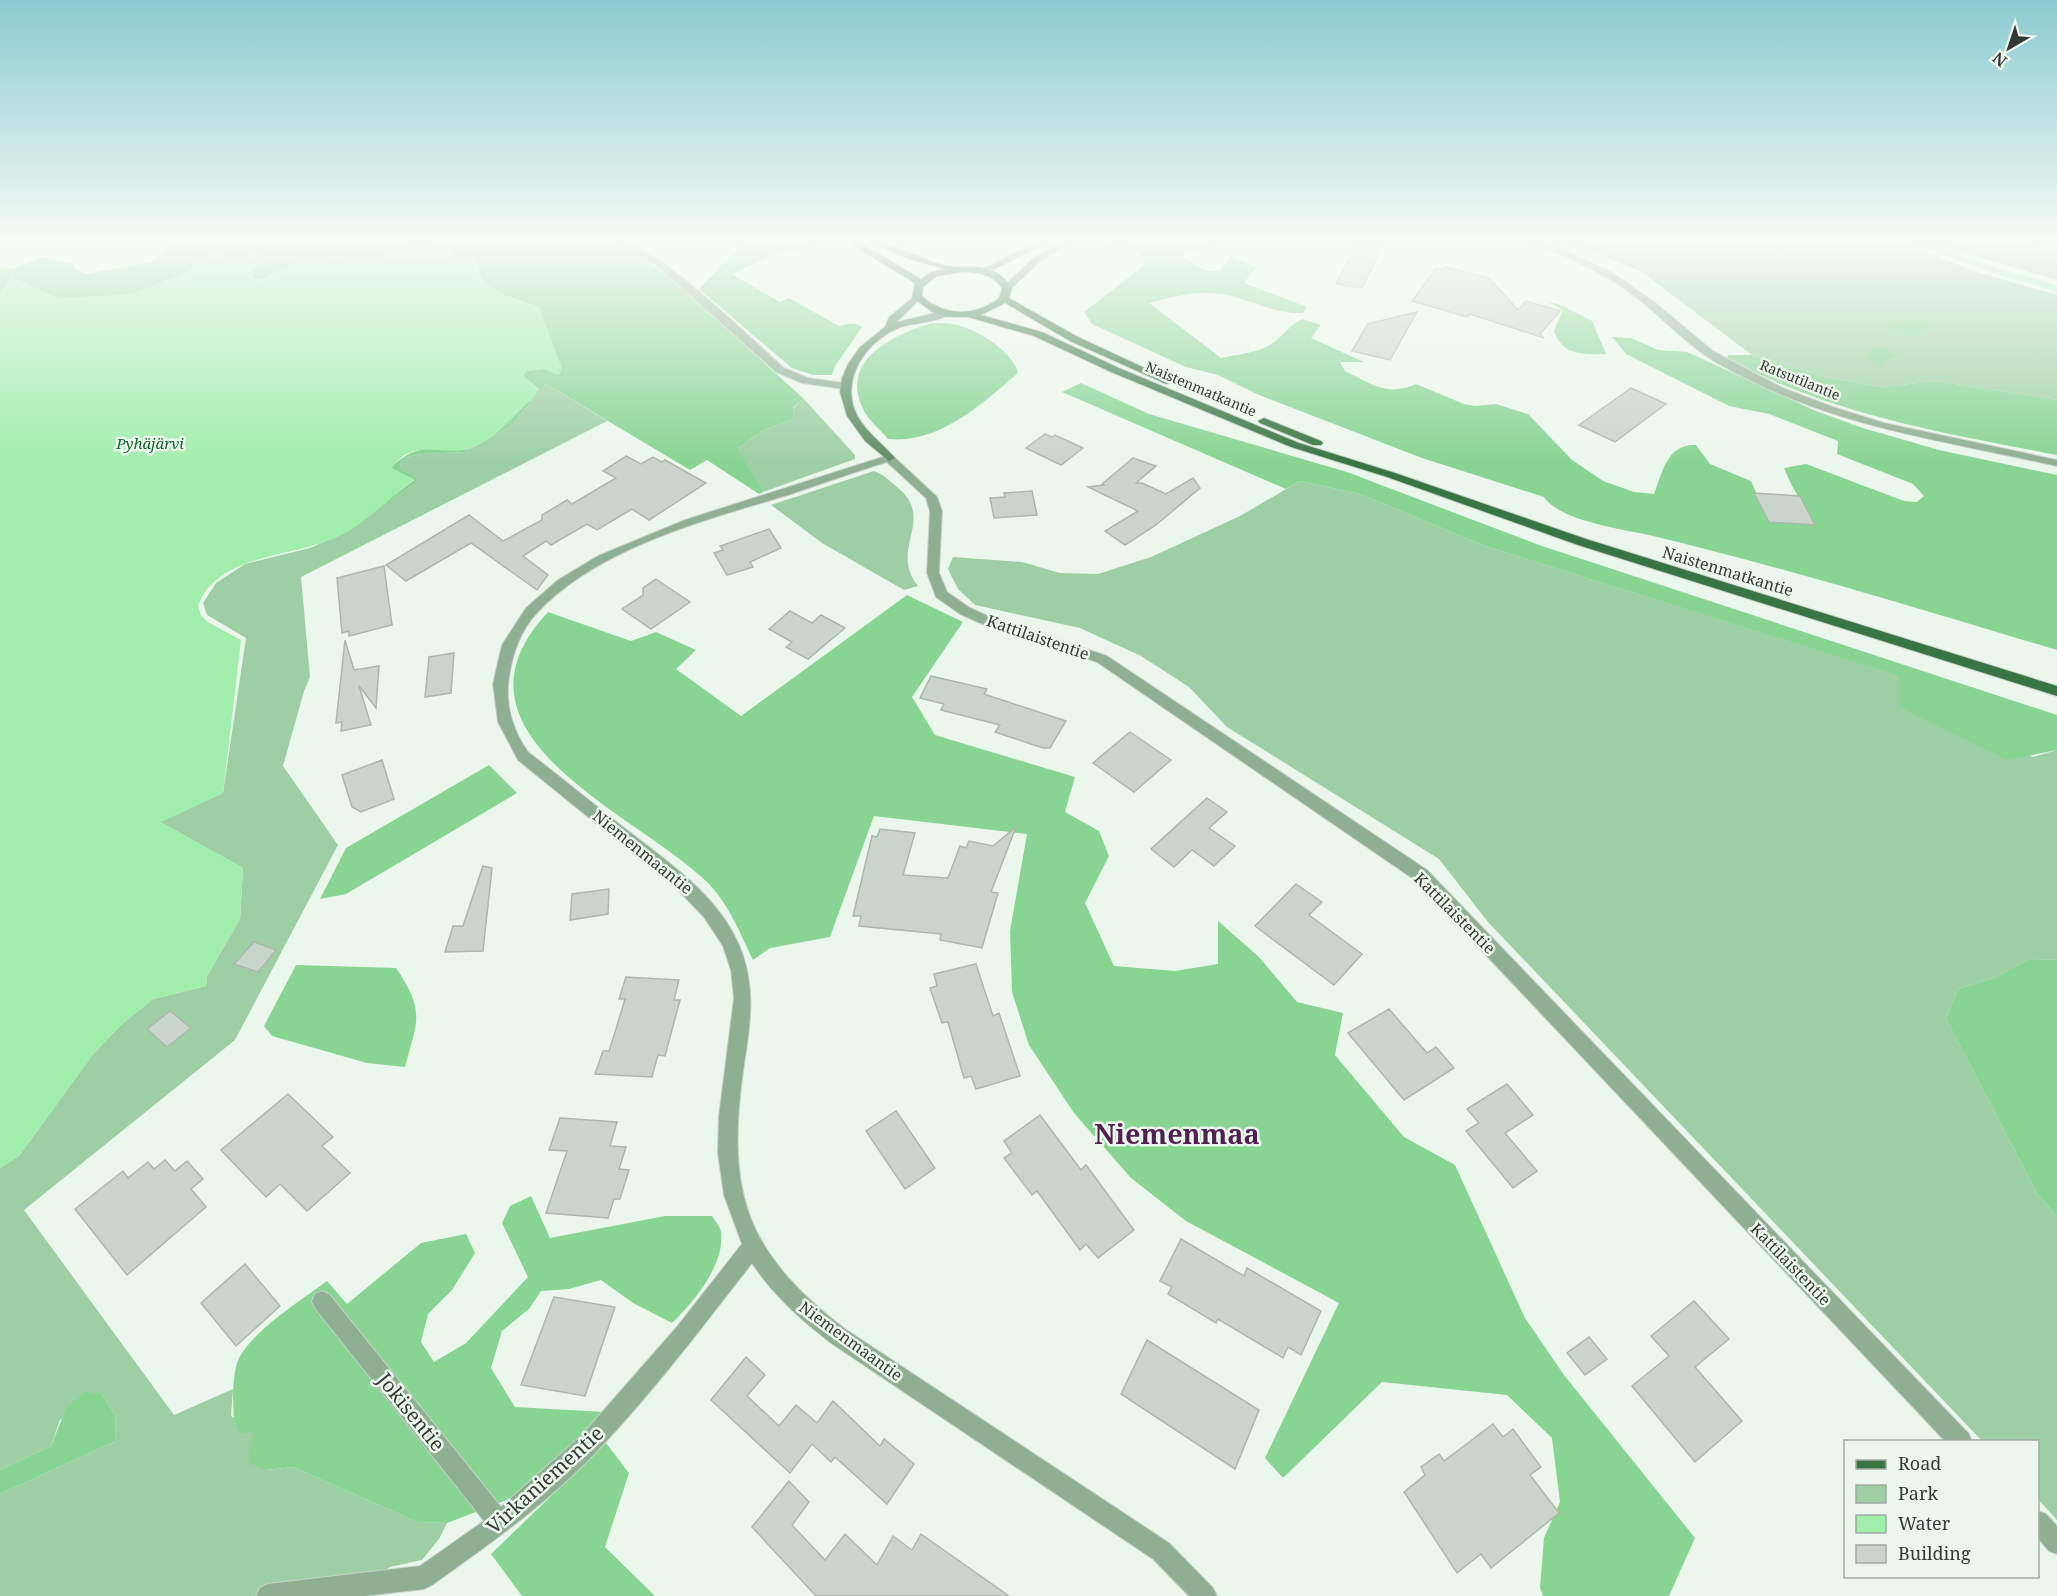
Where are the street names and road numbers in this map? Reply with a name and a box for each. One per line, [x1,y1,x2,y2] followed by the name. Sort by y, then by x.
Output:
[1757,355,1843,404] street label: Ratsutilantie
[1143,357,1260,421] street label: Naistenmatkantie
[1660,541,1796,601] street label: Naistenmatkantie
[984,609,1092,665] street label: Kattilaistentie
[588,805,698,899] street label: Niemenmaantie
[1409,867,1501,959] street label: Kattilaistentie
[1746,1218,1836,1310] street label: Kattilaistentie
[795,1296,907,1386] street label: Niemenmaantie
[371,1366,451,1457] street label: Jokisentie
[480,1420,609,1539] street label: Virkaniementie

